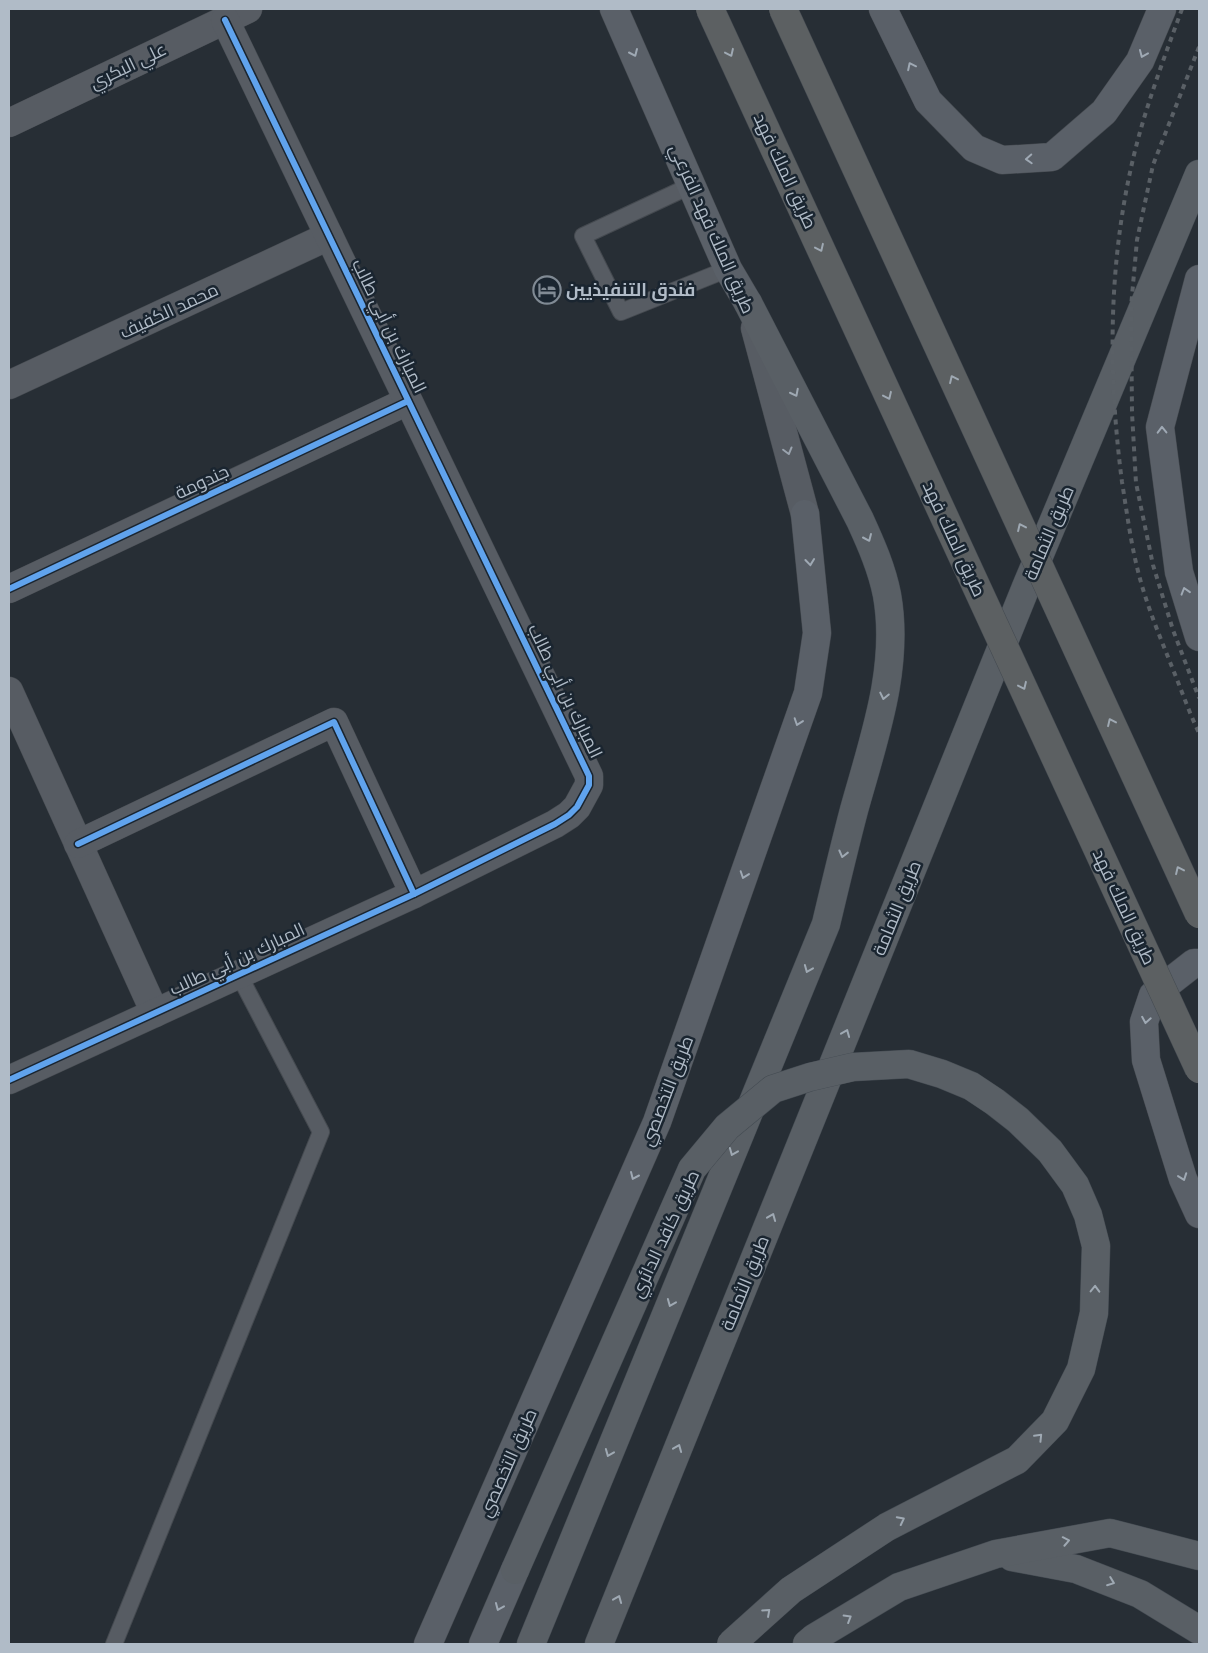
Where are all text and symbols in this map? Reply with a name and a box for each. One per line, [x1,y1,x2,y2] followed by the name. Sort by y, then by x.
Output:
[85,36,171,97] street label: علي البكري
[627,48,638,57] one-way arrow
[724,48,734,57] one-way arrow
[1139,49,1150,58] one-way arrow
[906,62,917,71] one-way arrow
[748,109,823,233] street label: طريق الملك فهد
[662,140,761,318] street label: طريق الملك فهد الفرعي
[1025,153,1033,164] one-way arrow
[814,243,825,252] one-way arrow
[344,254,433,398] street label: المبارك بن أبي طالب
[532,275,562,305] hotel icon: فندق التنفيذيين
[115,277,222,343] street label: محمد الكفيف
[566,277,695,301] place label: فندق التنفيذيين
[949,375,960,384] one-way arrow
[788,387,798,396] one-way arrow
[882,391,893,400] one-way arrow
[1157,426,1167,434] one-way arrow
[782,447,793,456] one-way arrow
[171,458,232,504] street label: جندومة
[917,477,992,601] street label: طريق الملك فهد
[1017,482,1080,584] street label: طريق الثمامة
[1017,523,1027,532] one-way arrow
[861,533,872,542] one-way arrow
[804,559,815,567] one-way arrow
[1180,587,1190,595] one-way arrow
[520,619,609,763] street label: المبارك بن أبي طالب
[1016,681,1027,690] one-way arrow
[879,692,890,701] one-way arrow
[794,717,804,726] one-way arrow
[1107,718,1117,727] one-way arrow
[1087,845,1162,969] street label: طريق الملك فهد
[839,849,849,857] one-way arrow
[866,857,927,959] street label: طريق الثمامة
[1175,866,1185,875] one-way arrow
[740,871,750,879] one-way arrow
[165,916,309,1003] street label: المبارك بن أبي طالب
[803,965,813,973] one-way arrow
[1141,1016,1151,1025] one-way arrow
[840,1030,850,1038] one-way arrow
[634,1032,700,1150] street label: طريق التخصصي
[728,1147,739,1156] one-way arrow
[624,1166,707,1303] street label: طريق كافد الدائري
[629,1171,639,1179] one-way arrow
[1177,1172,1187,1181] one-way arrow
[766,1213,776,1221] one-way arrow
[714,1232,775,1334] street label: طريق الثمامة
[1090,1284,1100,1292] one-way arrow
[667,1298,677,1307] one-way arrow
[472,1405,544,1521] street label: طريق التخصصي
[1034,1434,1043,1443] one-way arrow
[672,1444,683,1453] one-way arrow
[605,1448,616,1457] one-way arrow
[896,1516,905,1526] one-way arrow
[1061,1537,1070,1547] one-way arrow
[1106,1576,1115,1586] one-way arrow
[611,1595,622,1604] one-way arrow
[494,1602,505,1611] one-way arrow
[762,1608,771,1617] one-way arrow
[843,1614,852,1624] one-way arrow

